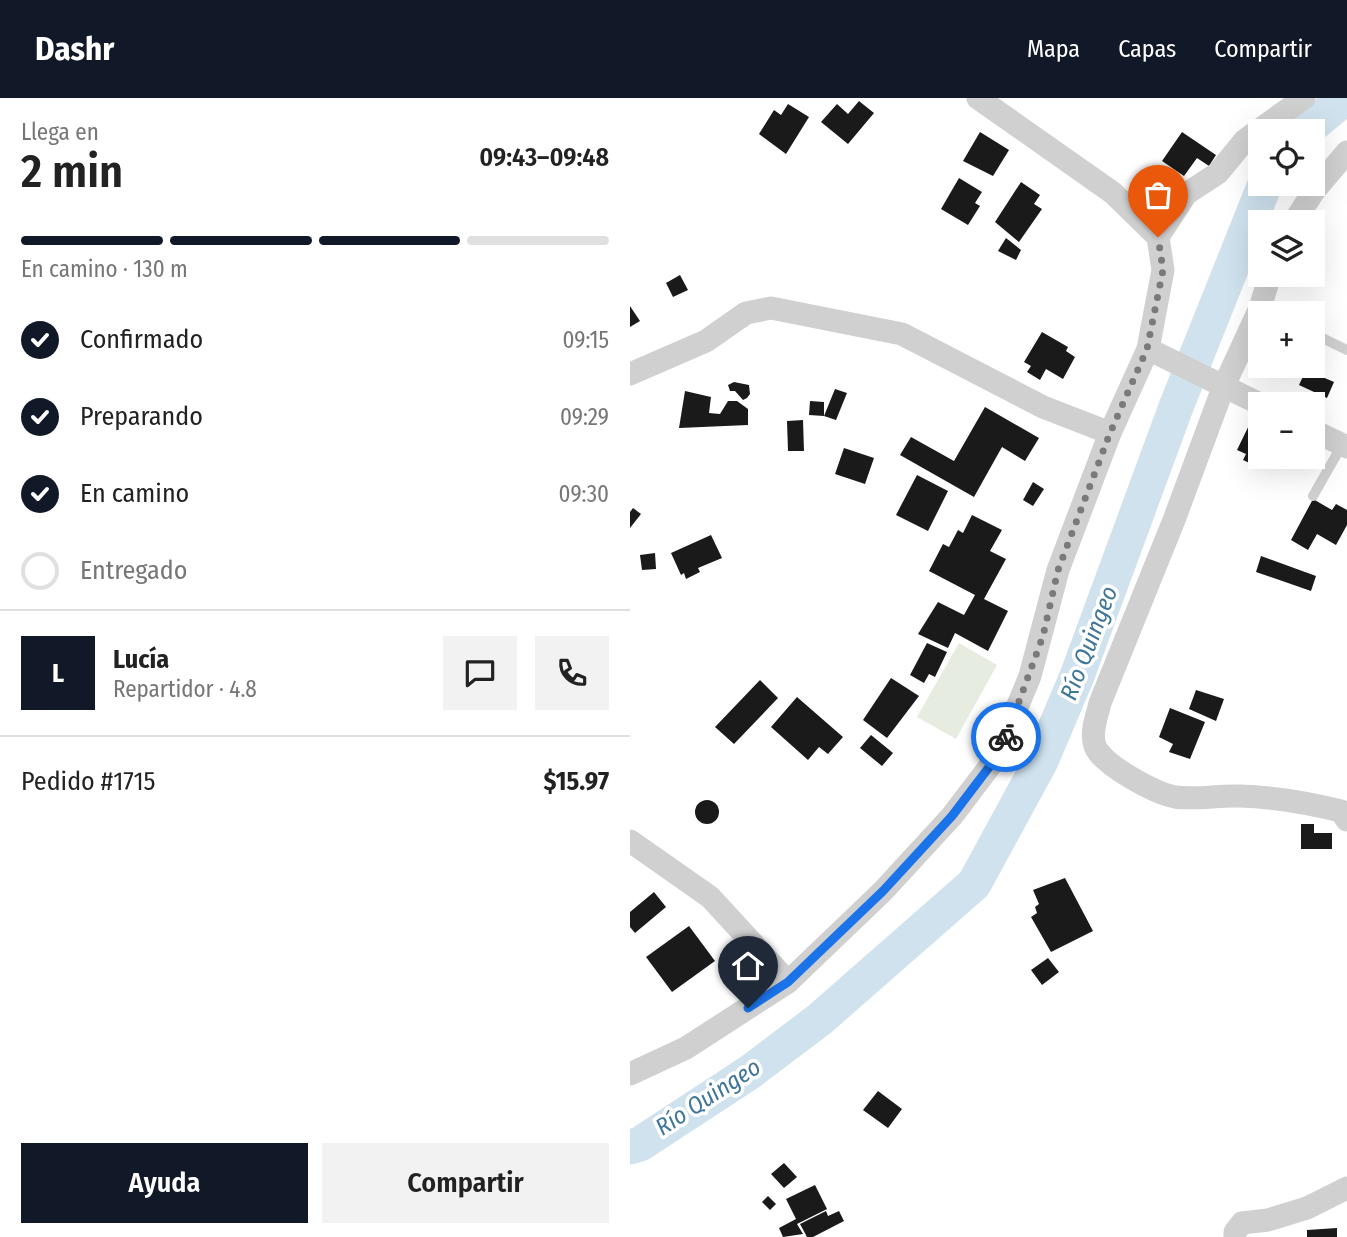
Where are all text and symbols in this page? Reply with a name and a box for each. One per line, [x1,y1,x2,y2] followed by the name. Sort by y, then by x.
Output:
[35,29,114,69] text: Dashr
[1027,35,1080,63] text: Mapa
[1118,35,1176,63] text: Capas
[1214,35,1312,63] text: Compartir
[21,118,99,146] text: Llega en
[1248,119,1325,469] map controls
[1248,119,1325,196] button: locate
[479,142,609,173] text: 09:43–09:48
[21,144,123,199] text: 2 min
[1128,165,1188,237] pin
[1139,176,1177,214] icon: bag
[1248,210,1325,287] button: layers
[21,255,188,283] text: En camino · 130 m
[1248,301,1325,378] button: +
[21,321,59,359] icon: check
[80,324,203,355] text: Confirmado
[563,326,609,354] text: 09:15
[1248,392,1325,469] button: −
[21,398,59,436] icon: check
[80,401,203,432] text: Preparando
[560,403,609,431] text: 09:29
[21,475,59,513] icon: check
[80,478,189,509] text: En camino
[559,480,609,508] text: 09:30
[80,555,187,586] text: Entregado
[1055,582,1123,704] water label: Río Quingeo
[443,636,517,710] button: chat
[535,636,609,710] button: phone
[113,644,169,675] text: Lucía
[52,658,64,689] text: L
[113,675,257,703] text: Repartidor · 4.8
[971,702,1041,772] courier
[987,718,1025,756] icon: bike
[21,766,156,797] text: Pedido #1715
[544,766,609,797] text: $15.97
[718,936,778,1008] pin
[729,947,767,985] icon: home
[650,1053,766,1141] water label: Río Quingeo
[21,1143,308,1223] button: Ayuda
[322,1143,609,1223] button: Compartir

